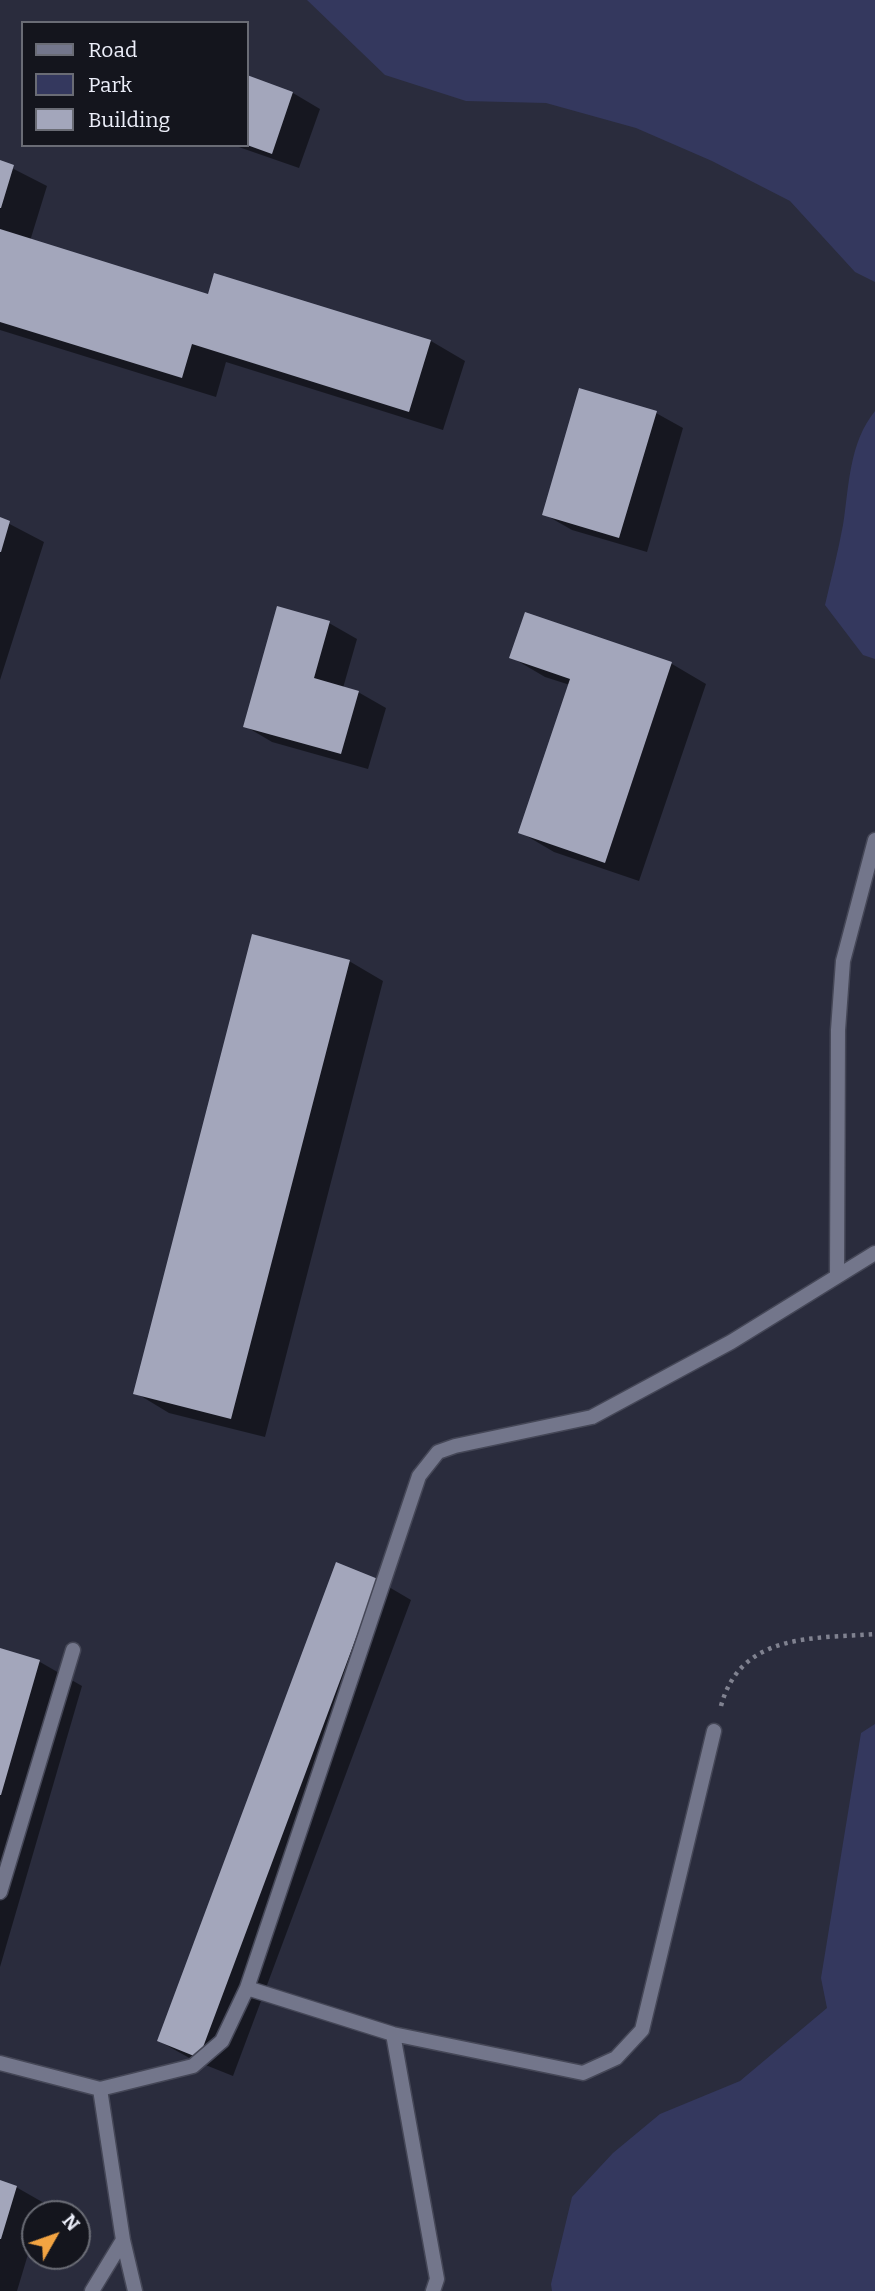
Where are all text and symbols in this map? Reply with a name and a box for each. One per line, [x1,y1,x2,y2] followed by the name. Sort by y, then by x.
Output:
[21,21,248,147] legend
[88,37,137,63] text: Road
[88,72,132,98] text: Park
[88,107,170,133] text: Building
[21,2200,91,2270] north arrow
[57,2209,84,2235] text: N

